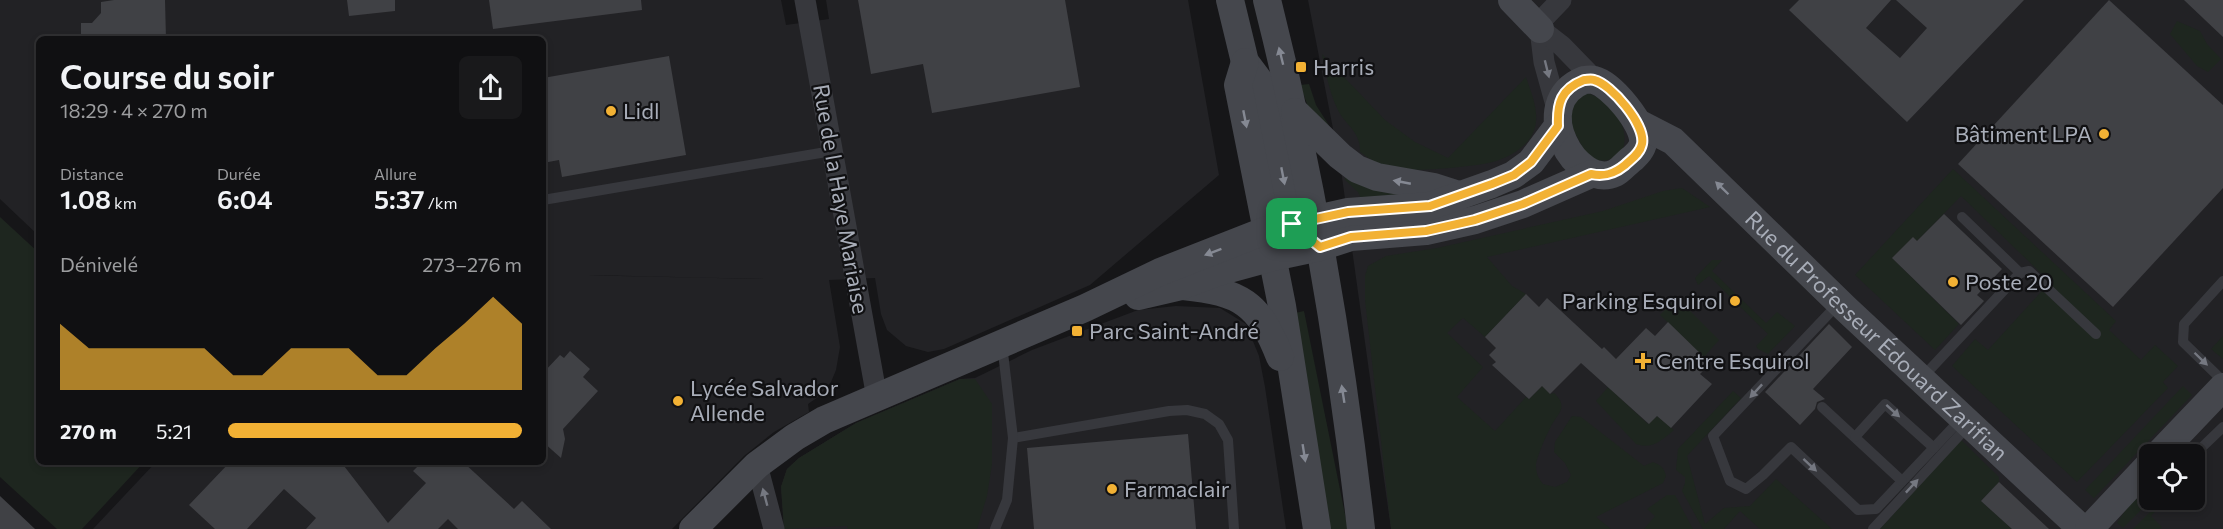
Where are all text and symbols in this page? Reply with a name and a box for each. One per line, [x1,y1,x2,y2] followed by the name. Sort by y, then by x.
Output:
[1276,47,1286,65] one-way arrow
[1313,53,1374,80] place label: Harris
[60,55,275,96] text: Course du soir
[459,56,522,119] button: share
[1294,60,1308,74] marker: Harris
[1542,60,1552,78] one-way arrow
[808,82,875,316] street label: Rue de la Haye Mariaise
[623,97,660,124] place label: Lidl
[60,98,208,122] text: 18:29 · 4 × 270 m
[604,104,618,118] marker: Lidl
[1241,110,1250,129] one-way arrow
[1955,120,2092,147] place label: Bâtiment LPA
[2097,127,2111,141] marker: Bâtiment LPA
[60,164,124,183] text: Distance
[217,164,261,183] text: Durée
[374,164,417,183] text: Allure
[1279,167,1288,186] one-way arrow
[1392,177,1411,186] one-way arrow
[1715,182,1729,196] one-way arrow
[60,183,111,214] text: 1.08
[217,183,273,214] text: 6:04
[374,183,425,214] text: 5:37
[111,193,137,212] text: km
[425,193,458,212] text: /km
[1266,198,1317,249] pin
[1740,205,2014,466] street label: Rue du Professeur Édouard Zarifian
[1275,207,1308,240] icon: arrive
[1204,247,1222,257] one-way arrow
[60,252,138,276] text: Dénivelé
[422,252,522,276] text: 273–276 m
[1965,268,2052,295] place label: Poste 20
[1946,275,1960,289] marker: Poste 20
[1562,287,1723,314] place label: Parking Esquirol
[1728,294,1742,308] marker: Parking Esquirol
[1089,317,1259,344] place label: Parc Saint-André
[1070,324,1084,338] marker: Parc Saint-André
[1656,347,1809,374] place label: Centre Esquirol
[1634,352,1652,370] marker: Centre Esquirol
[2194,352,2209,366] one-way arrow
[690,374,839,426] place label: Lycée Salvador Allende
[1339,384,1348,403] one-way arrow
[1749,384,1763,398] one-way arrow
[671,394,685,408] marker: Lycée Salvador Allende
[1885,404,1900,418] one-way arrow
[60,419,117,443] text: 270 m
[156,419,192,443] text: 5:21
[1300,444,1309,463] one-way arrow
[2139,444,2205,510] map controls
[2139,444,2205,510] button: locate
[1803,458,1818,472] one-way arrow
[1124,475,1230,502] place label: Farmaclair
[1905,479,1919,493] one-way arrow
[1105,482,1119,496] marker: Farmaclair
[760,488,770,506] one-way arrow

